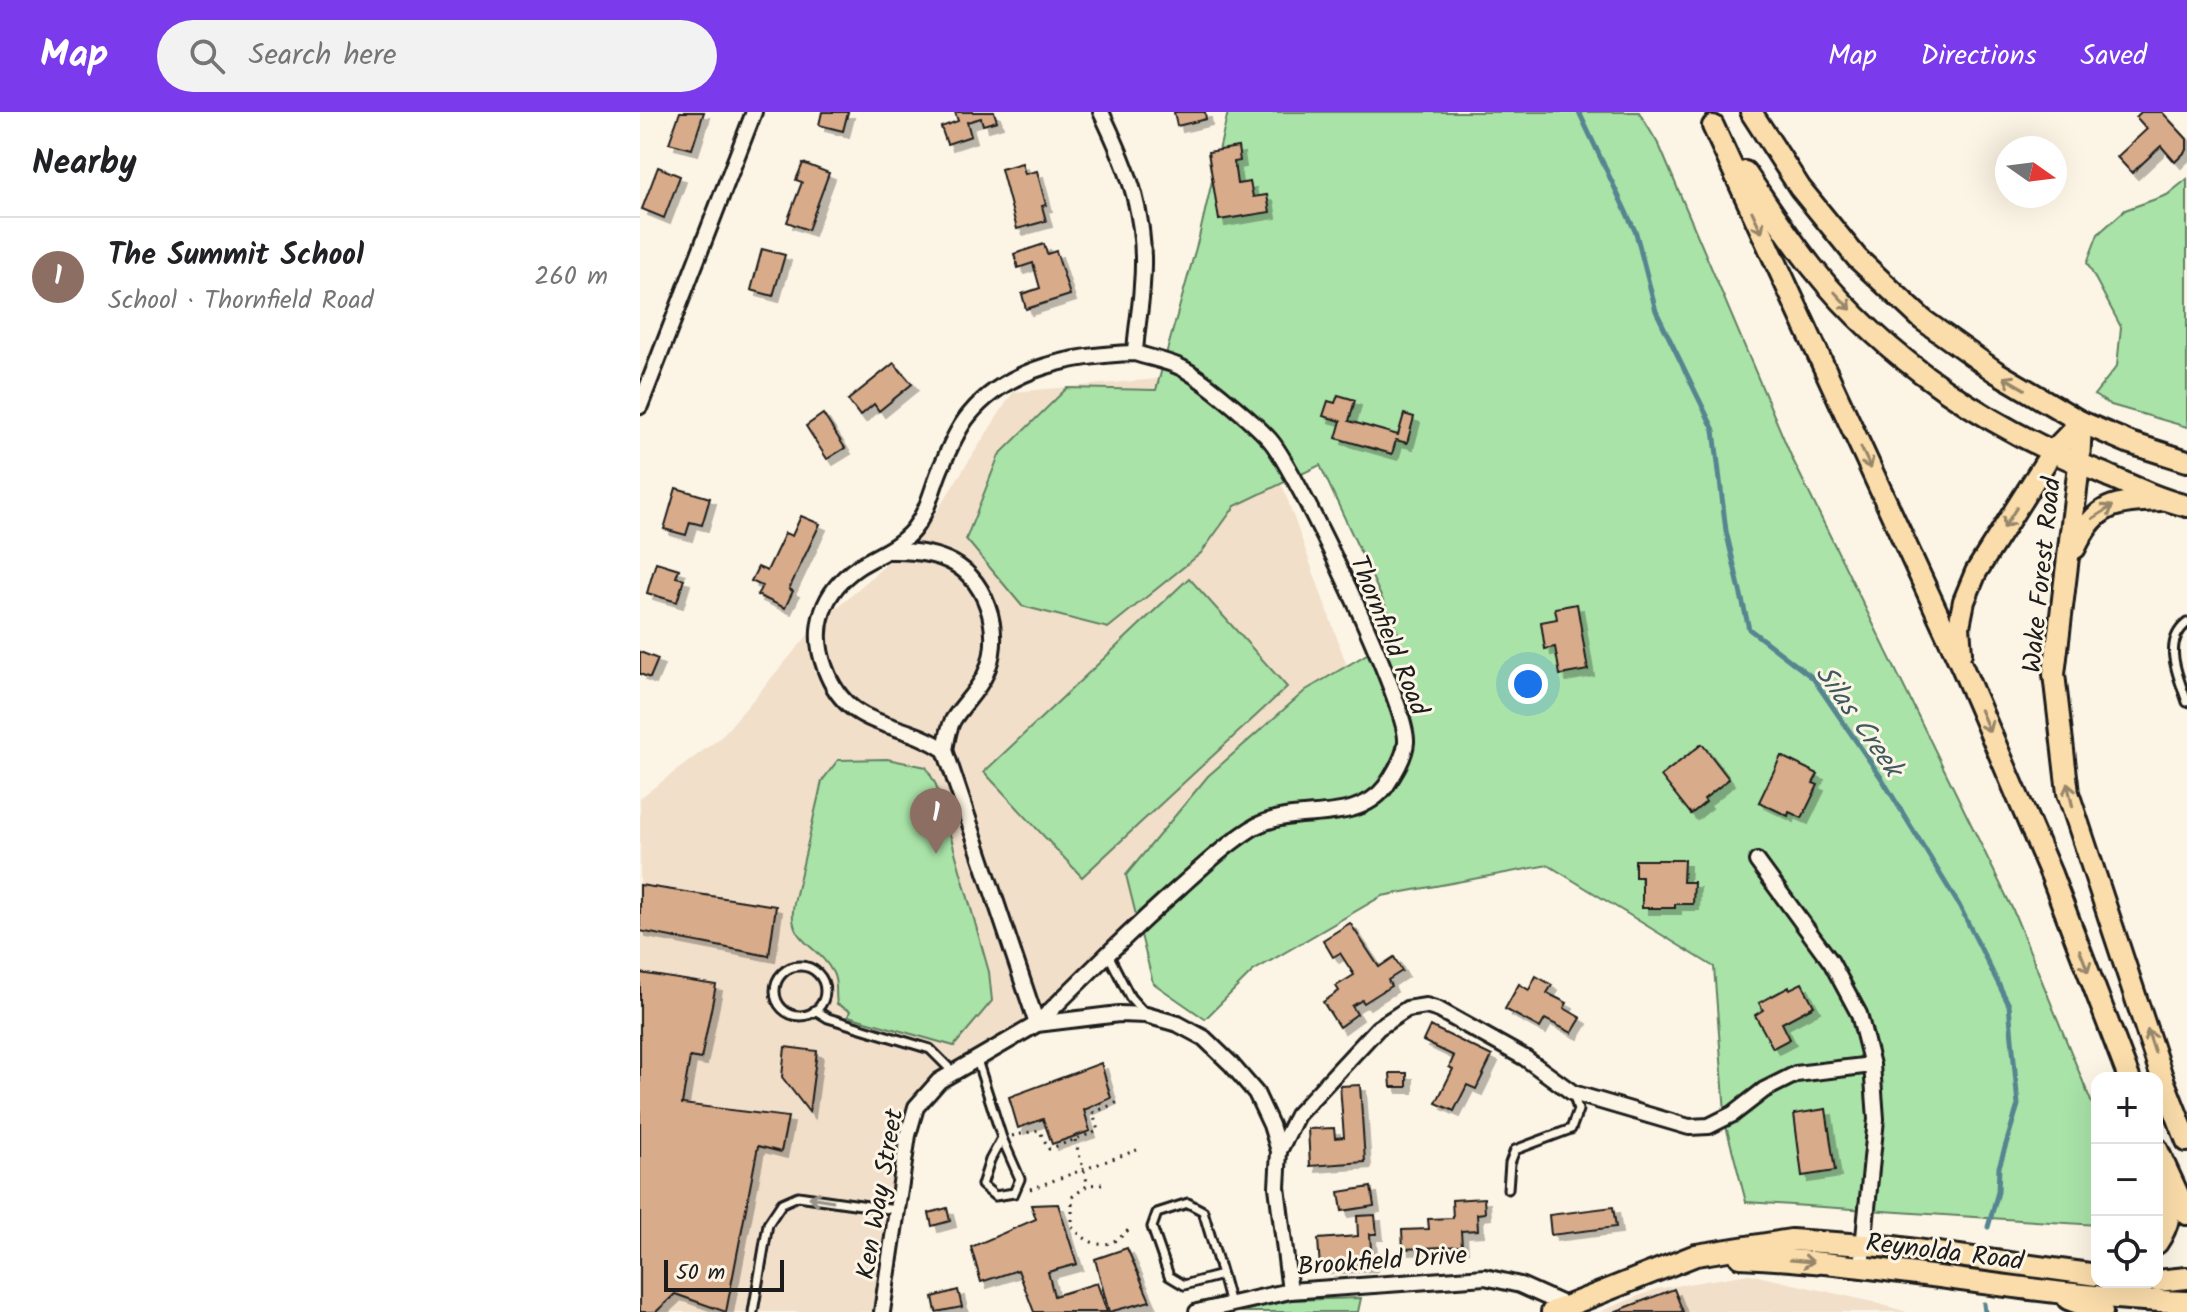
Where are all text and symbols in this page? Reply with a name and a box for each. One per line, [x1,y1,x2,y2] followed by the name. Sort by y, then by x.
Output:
[157,20,717,92] search box
[40,26,109,86] text: Map
[249,32,396,80] text: Search here
[185,34,229,78] icon: search
[1828,34,1877,79] text: Map
[1921,34,2037,79] text: Directions
[2081,34,2147,79] text: Saved
[1995,136,2067,208] north arrow
[32,137,137,191] text: Nearby
[1751,209,1766,234] one-way arrow
[108,232,364,280] text: The Summit School
[54,256,62,298] text: 1
[534,256,608,298] text: 260 m
[108,280,374,322] text: School · Thornfield Road
[1833,291,1852,311] one-way arrow
[2003,375,2026,391] one-way arrow
[1859,446,1874,470] one-way arrow
[2012,474,2074,675] street label: Wake Forest Road
[2091,504,2114,520] one-way arrow
[2002,506,2018,529] one-way arrow
[1337,549,1440,723] street label: Thornfield Road
[1803,656,1916,790] water label: Silas Creek
[1508,664,1548,704] your location
[1978,708,1993,732] one-way arrow
[2061,782,2076,808] one-way arrow
[910,788,962,854] pin: 1
[2078,948,2092,973] one-way arrow
[2142,1029,2157,1054] one-way arrow
[2091,1072,2163,1288] map controls
[2091,1072,2163,1144] button: +
[845,1105,917,1283] street label: Ken Way Street
[2091,1144,2163,1216] button: −
[809,1191,835,1206] one-way arrow
[2091,1216,2163,1288] button: locate
[1863,1222,2027,1284] street label: Reynolda Road
[1296,1235,1469,1289] street label: Brookfield Drive
[1788,1254,1815,1269] one-way arrow
[664,1256,784,1292] scale bar
[676,1256,725,1291] text: 50 m

